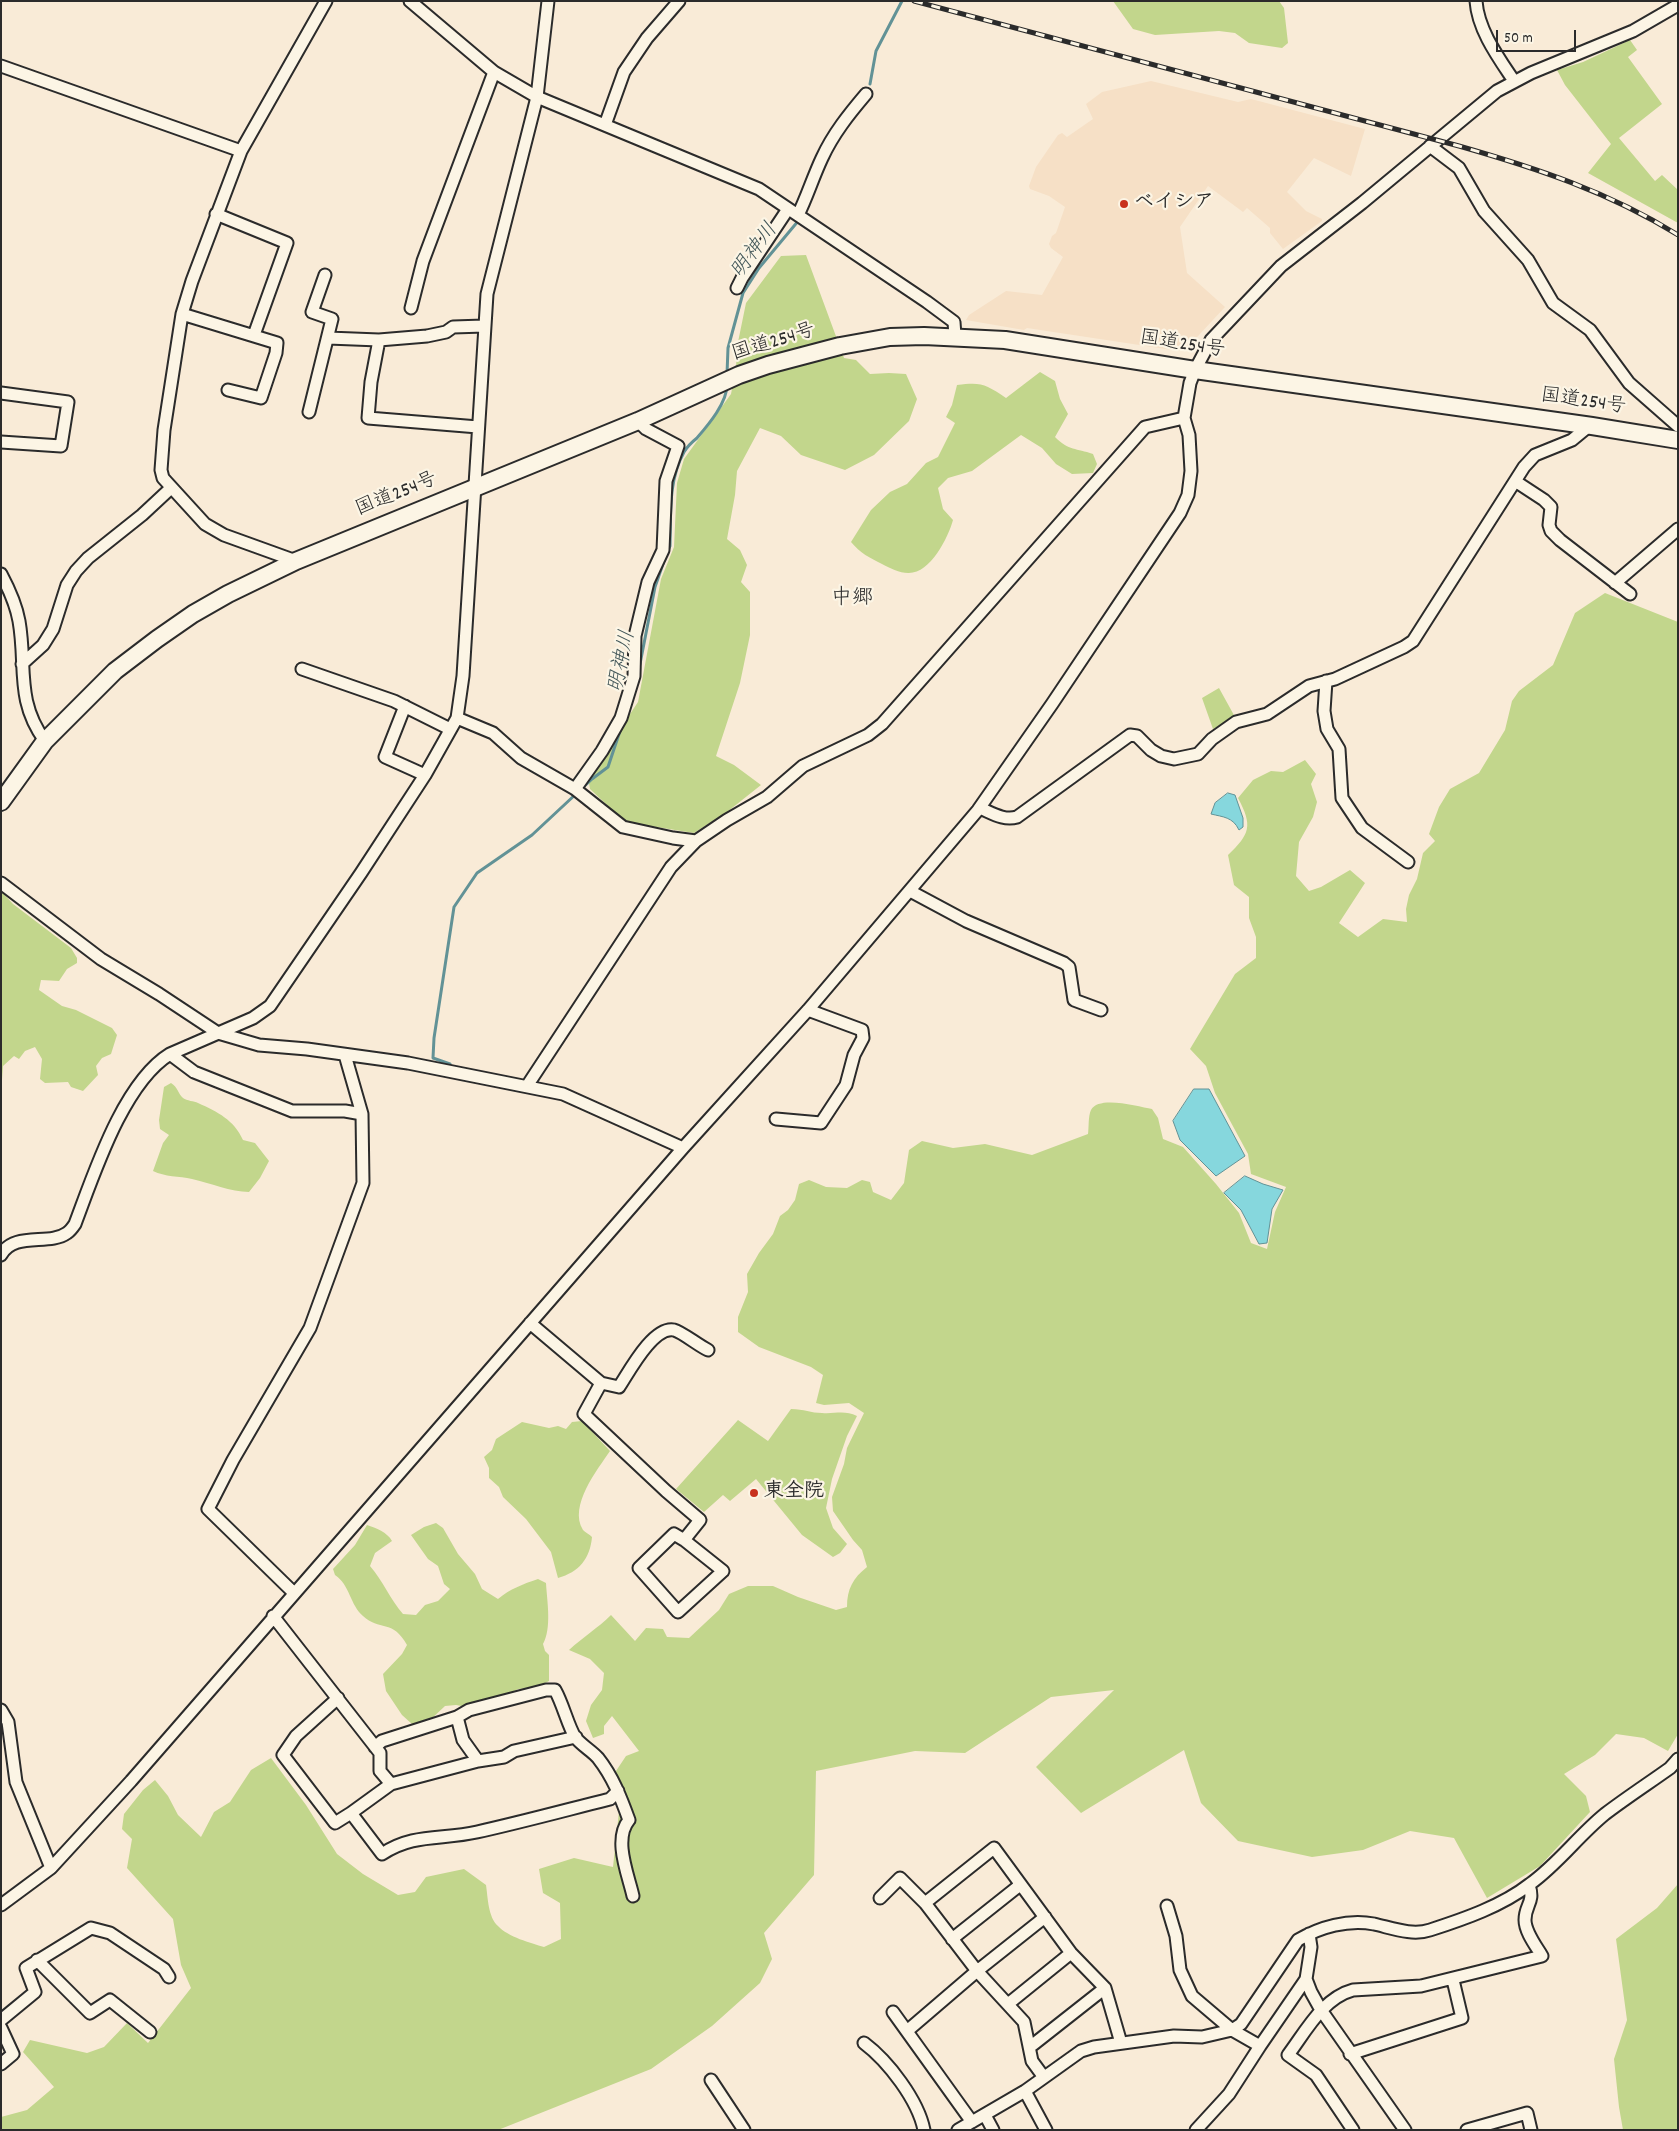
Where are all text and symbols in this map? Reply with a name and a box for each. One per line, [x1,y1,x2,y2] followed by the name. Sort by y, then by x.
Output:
[1499,20,1579,52] scale bar
[1504,28,1533,50] text: 50 m
[1134,192,1214,216] place label: ベイシア
[1118,198,1130,210] marker: ベイシア
[727,219,785,285] water label: 明神川
[729,320,819,368] street label: 国道254号
[1138,327,1226,365] street label: 国道254号
[1539,385,1627,421] street label: 国道254号
[352,469,442,523] street label: 国道254号
[831,587,873,613] district label: 中郷
[605,629,643,695] water label: 明神川
[764,1481,824,1505] place label: 東全院
[748,1487,760,1499] marker: 東全院

